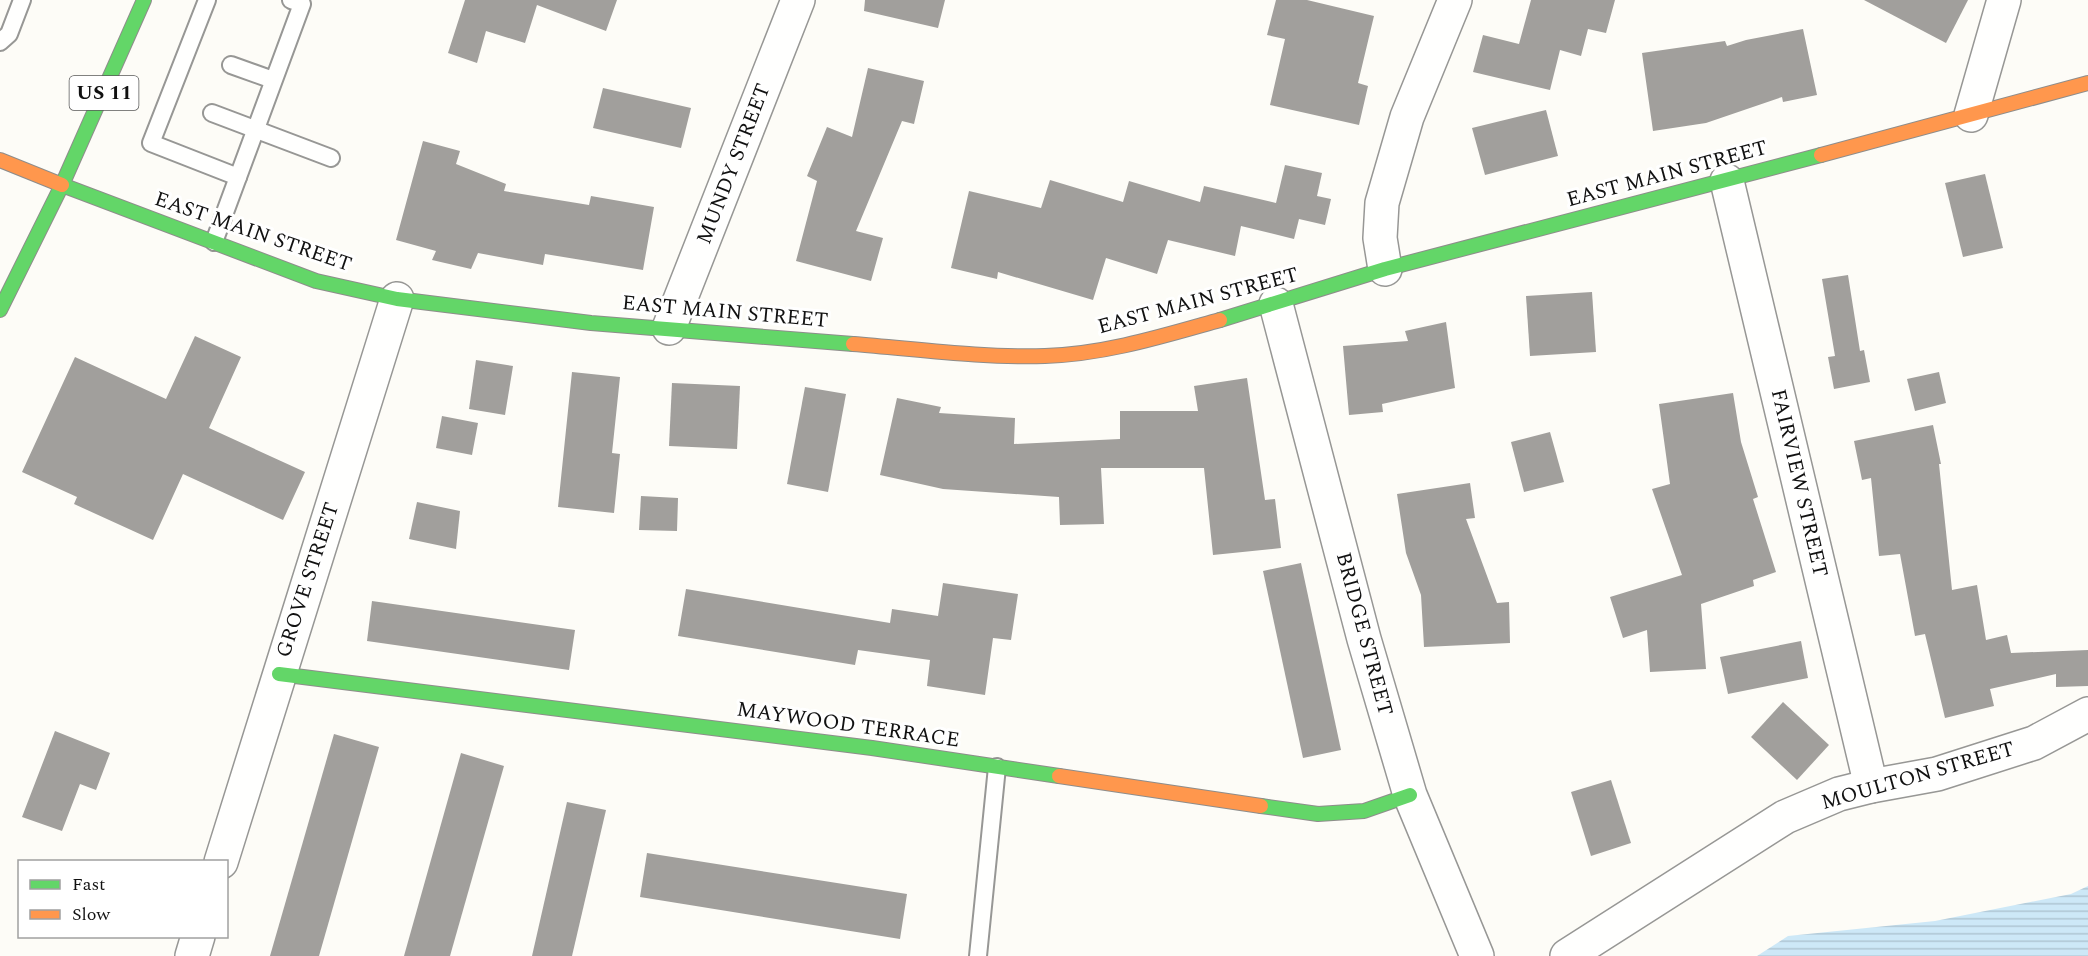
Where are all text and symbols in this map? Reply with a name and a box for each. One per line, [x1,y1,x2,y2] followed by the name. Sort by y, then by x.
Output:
[70,76,138,110] road number: US 11
[689,79,779,249] street label: MUNDY STREET
[1563,132,1771,216] street label: EAST MAIN STREET
[150,183,356,281] street label: EAST MAIN STREET
[1094,259,1302,343] street label: EAST MAIN STREET
[621,287,829,337] street label: EAST MAIN STREET
[1762,386,1836,580] street label: FAIRVIEW STREET
[268,498,348,662] street label: GROVE STREET
[1327,549,1401,719] street label: BRIDGE STREET
[734,694,962,756] street label: MAYWOOD TERRACE
[1818,733,2018,819] street label: MOULTON STREET
[18,860,228,938] legend
[72,871,105,898] text: Fast
[72,901,111,928] text: Slow

